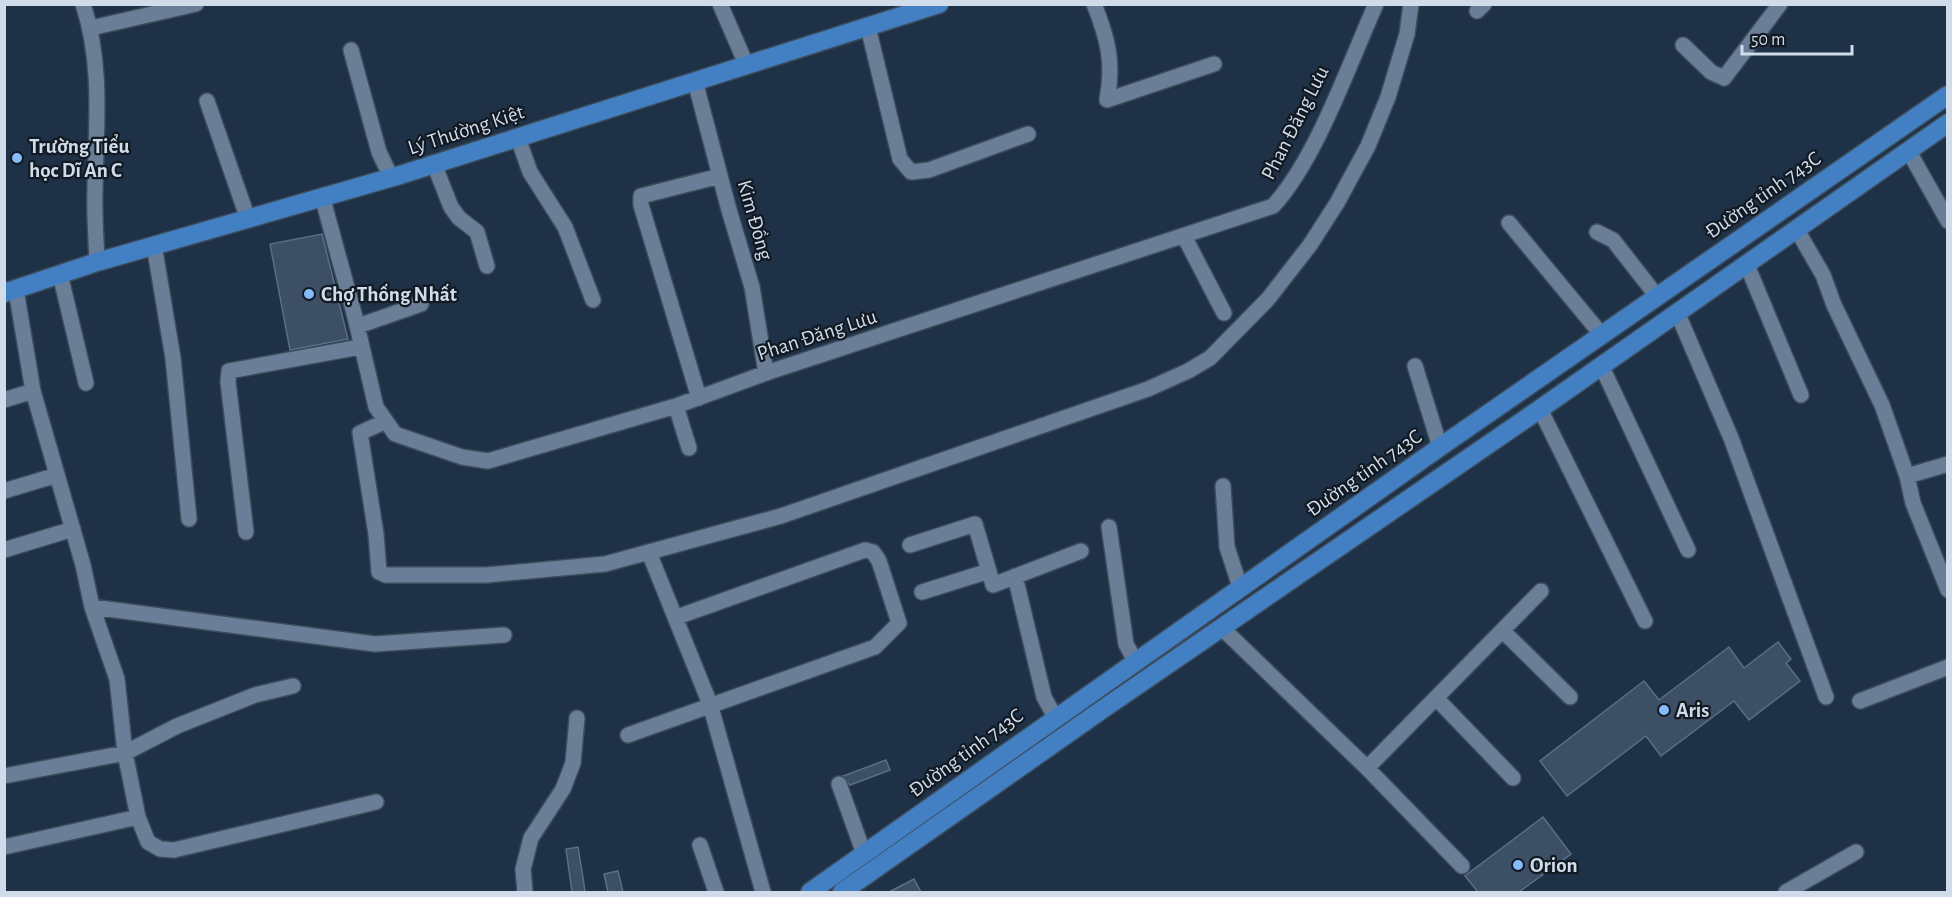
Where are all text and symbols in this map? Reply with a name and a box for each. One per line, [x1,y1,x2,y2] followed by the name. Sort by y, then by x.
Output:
[1742,18,1852,56] scale bar
[1751,31,1785,49] text: 50 m
[1257,63,1333,183] street label: Phan Đăng Lưu
[405,101,527,159] street label: Lý Thường Kiệt
[29,133,129,181] place label: Trường Tiểu học Dĩ An C
[1701,147,1825,242] street label: Đường tỉnh 743C
[10,151,24,165] marker: Trường Tiểu học Dĩ An C
[734,178,777,263] street label: Kim Đồng
[321,283,457,305] place label: Chợ Thống Nhất
[302,287,316,301] marker: Chợ Thống Nhất
[755,306,880,364] street label: Phan Đăng Lưu
[1302,425,1426,520] street label: Đường tỉnh 743C
[1676,700,1709,721] place label: Aris
[1657,703,1671,717] marker: Aris
[905,705,1027,801] street label: Đường tỉnh 743C
[1530,855,1578,876] place label: Orion
[1511,858,1525,872] marker: Orion

